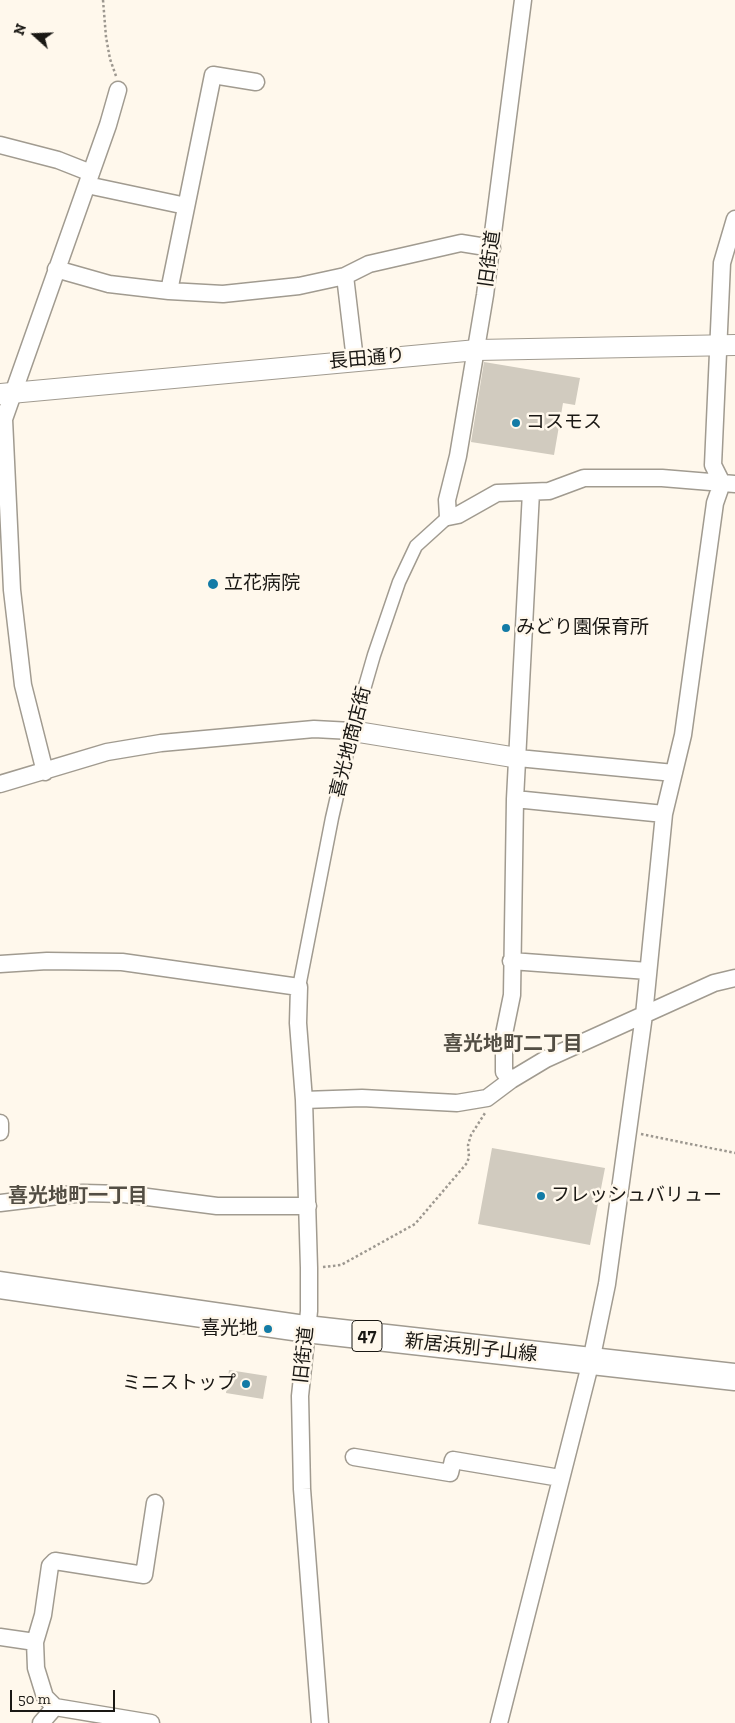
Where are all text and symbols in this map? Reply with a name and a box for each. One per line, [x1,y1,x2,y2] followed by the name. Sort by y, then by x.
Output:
[10,10,60,60] north arrow
[11,22,30,38] text: N
[475,229,505,289] street label: 旧街道
[328,344,406,374] street label: 長田通り
[526,412,602,434] place label: コスモス
[510,417,522,429] marker: コスモス
[224,573,300,595] place label: 立花病院
[206,577,220,591] marker: 立花病院
[516,617,649,639] place label: みどり園保育所
[500,622,512,634] marker: みどり園保育所
[326,684,376,800] street label: 喜光地商店街
[443,1032,583,1056] district label: 喜光地町二丁目
[8,1184,148,1208] district label: 喜光地町一丁目
[551,1185,722,1207] place label: フレッシュバリュー
[535,1190,547,1202] marker: フレッシュバリュー
[201,1318,258,1340] place label: 喜光地
[352,1320,382,1352] road number: 47
[262,1323,274,1335] marker: 喜光地
[290,1325,318,1385] street label: 旧街道
[404,1330,538,1366] street label: 新居浜別子山線
[122,1373,236,1395] place label: ミニストップ
[240,1378,252,1390] marker: ミニストップ
[12,1680,118,1712] scale bar
[18,1690,51,1708] text: 50 m

